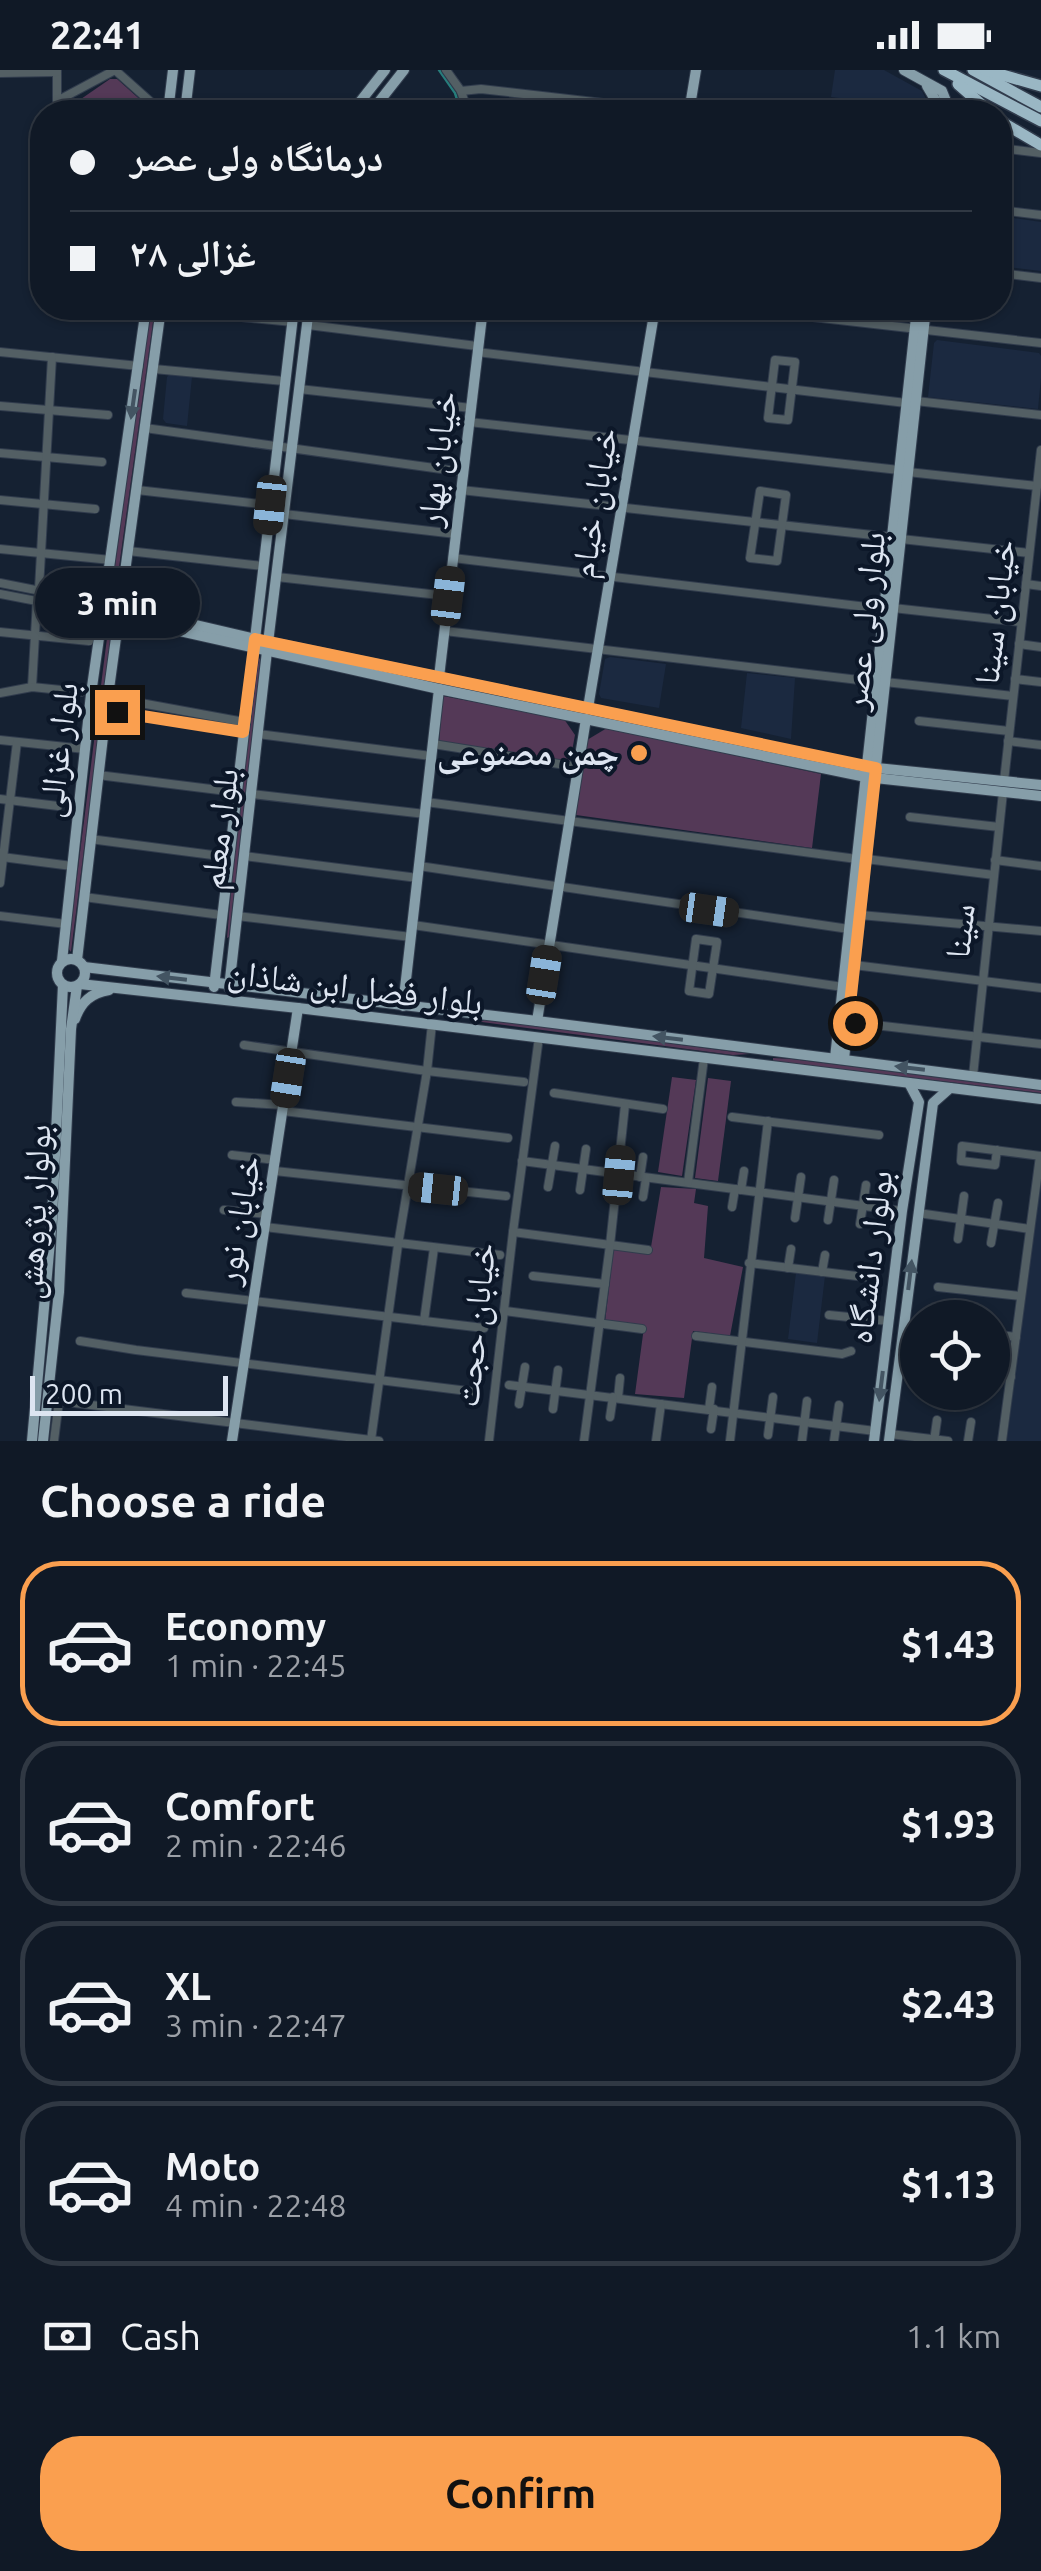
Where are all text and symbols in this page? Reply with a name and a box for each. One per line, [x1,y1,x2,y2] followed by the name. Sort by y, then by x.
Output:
[50,14,145,56] text: 22:41
[130,136,383,178] text: درمانگاه ولی عصر
[130,232,256,274] text: غزالی ۲۸
[125,389,141,420] one-way arrow
[408,389,466,530] street label: خیابان بهار
[561,425,629,581] street label: خیابان خیام
[252,474,288,536] car
[834,530,894,713] street label: بلوار ولی عصر
[965,537,1025,687] street label: خیابان سینا
[429,564,467,628] car
[34,567,200,637] callout: 3 min
[77,585,158,621] text: 3 min
[29,680,87,820] street label: بلوار غزالی
[95,690,140,735] route end
[437,732,619,775] place label: چمن مصنوعی
[628,742,650,764] marker: چمن مصنوعی
[191,766,249,892] street label: بلوار معلم
[677,891,741,929] car
[936,902,982,960] street label: سینا
[524,943,564,1007] car
[225,951,485,1023] street label: بلوار فضل ابن شاذان
[155,970,187,986] one-way arrow
[833,1001,878,1046] route start
[652,1029,684,1045] one-way arrow
[268,1046,308,1110] car
[893,1059,925,1075] one-way arrow
[8,1123,60,1301] street label: بولوار پژوهش
[601,1144,637,1206] car
[206,1152,270,1289] street label: خیابان نور
[839,1168,901,1346] street label: بولوار دانشگاه
[407,1171,469,1207] car
[445,1241,505,1409] street label: خیابان حجت
[902,1258,918,1290] one-way arrow
[900,1300,1010,1410] map controls
[900,1300,1010,1410] button: locate
[872,1370,888,1402] one-way arrow
[30,1371,228,1416] scale bar
[45,1378,123,1409] text: 200 m
[40,1475,326,1526] text: Choose a ride
[45,1599,135,1689] icon: car
[165,1605,326,1647] text: Economy
[901,1623,996,1665] text: $1.43
[165,1647,347,1683] text: 1 min · 22:45
[45,1779,135,1869] icon: car
[165,1785,315,1827] text: Comfort
[901,1803,996,1845] text: $1.93
[165,1827,347,1863] text: 2 min · 22:46
[45,1959,135,2049] icon: car
[165,1965,211,2007] text: XL
[901,1983,996,2025] text: $2.43
[165,2007,347,2043] text: 3 min · 22:47
[45,2139,135,2229] icon: car
[165,2145,260,2187] text: Moto
[901,2163,996,2205] text: $1.13
[165,2187,347,2223] text: 4 min · 22:48
[40,2309,95,2364] icon: cash
[120,2315,201,2357] text: Cash
[906,2318,1001,2354] text: 1.1 km
[40,2436,1001,2551] button: Confirm

